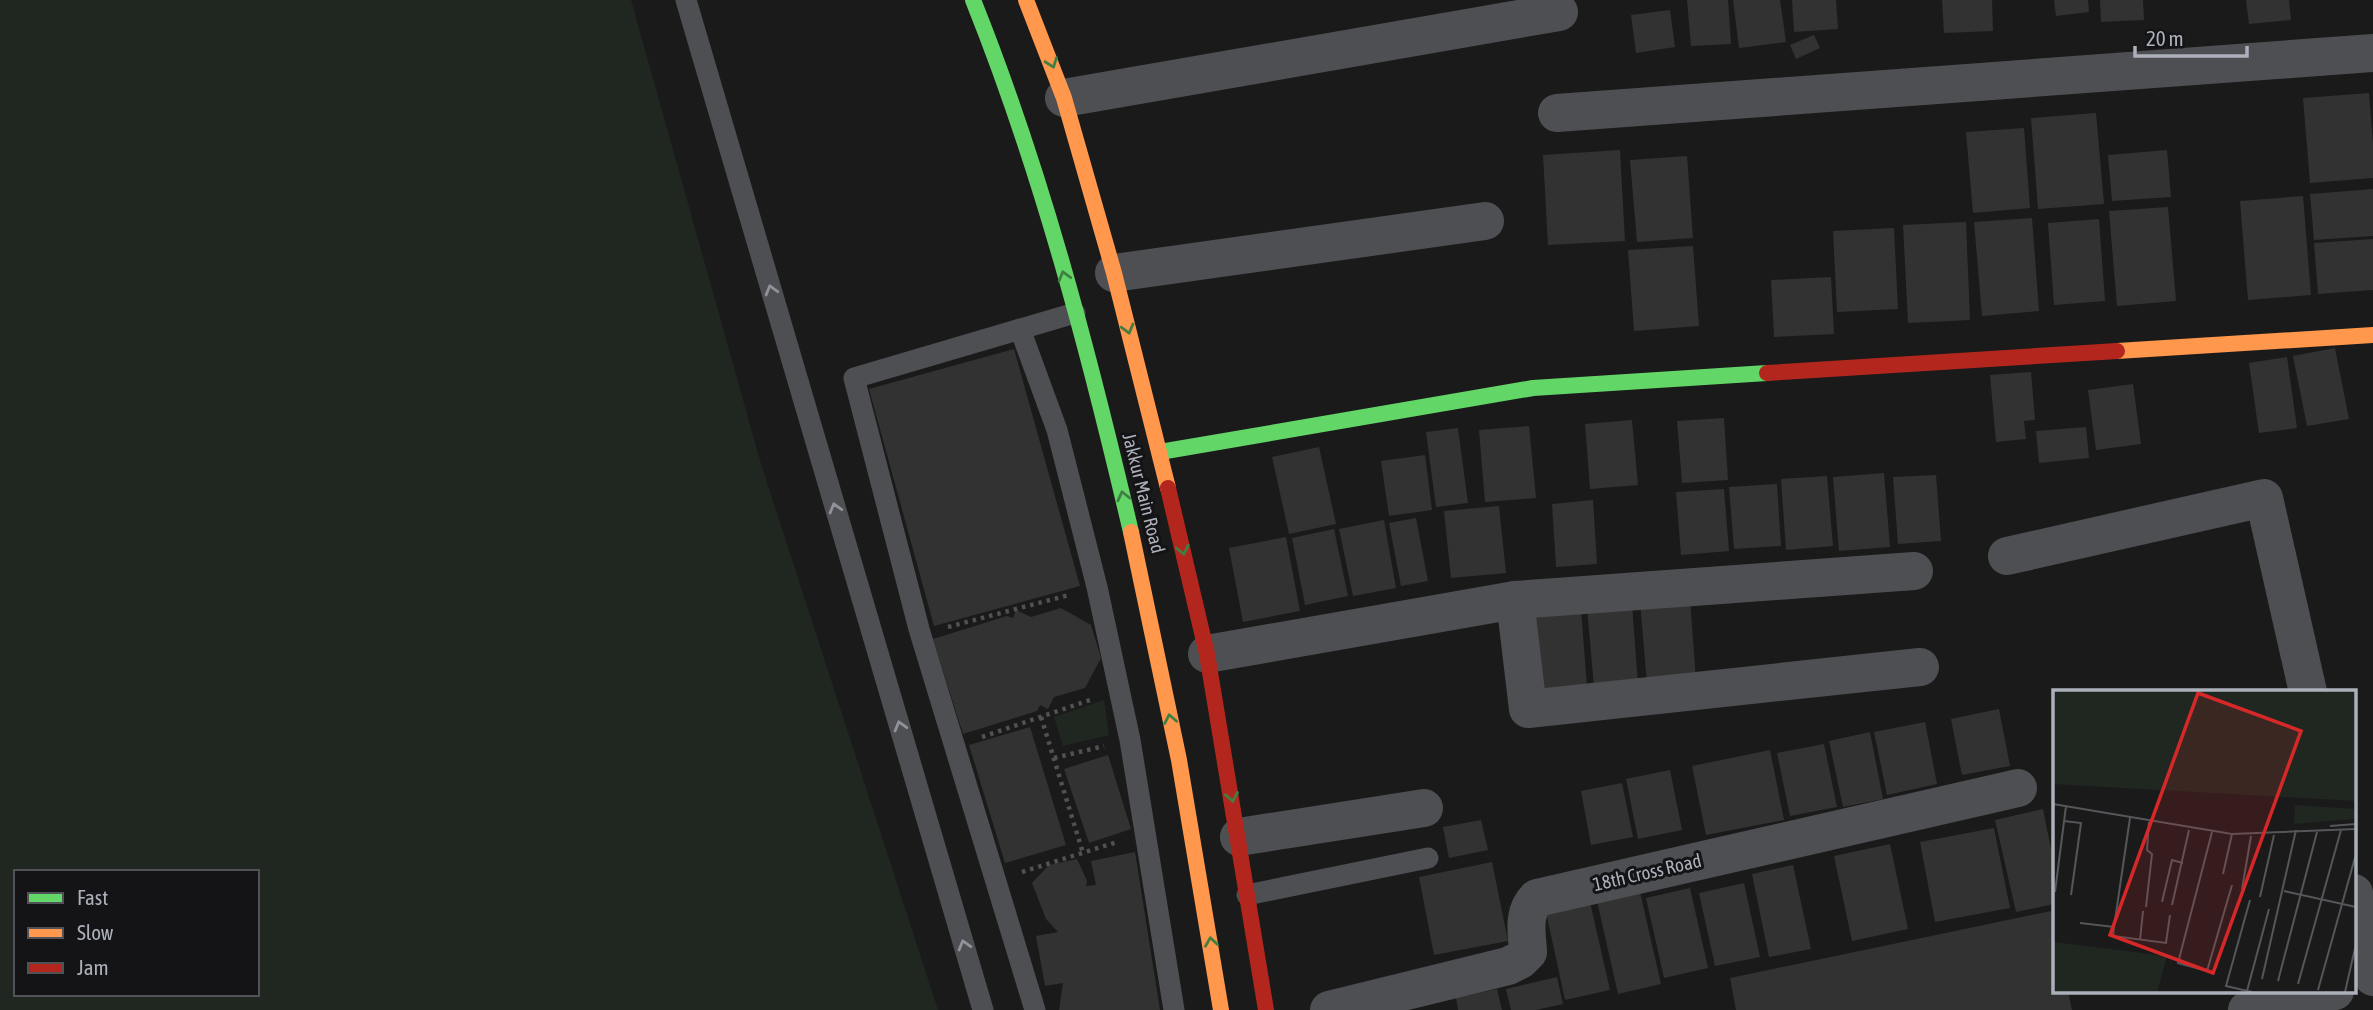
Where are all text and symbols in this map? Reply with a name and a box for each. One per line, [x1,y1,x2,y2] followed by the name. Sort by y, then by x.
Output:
[2135,14,2247,58] scale bar
[2146,26,2184,50] text: 20 m
[1044,57,1058,69] one-way arrow
[1058,271,1073,283] one-way arrow
[765,284,780,296] one-way arrow
[1120,323,1134,335] one-way arrow
[1118,431,1170,555] street label: Jakkur Main Road
[1117,490,1132,502] one-way arrow
[829,502,844,514] one-way arrow
[1175,544,1189,556] one-way arrow
[2053,690,2356,992] inset map
[1163,713,1178,725] one-way arrow
[893,721,908,733] one-way arrow
[1224,791,1239,803] one-way arrow
[1591,849,1703,895] street label: 18th Cross Road
[14,870,259,996] legend
[77,885,108,909] text: Fast
[77,920,114,944] text: Slow
[1204,937,1219,948] one-way arrow
[957,939,972,951] one-way arrow
[77,955,109,979] text: Jam

